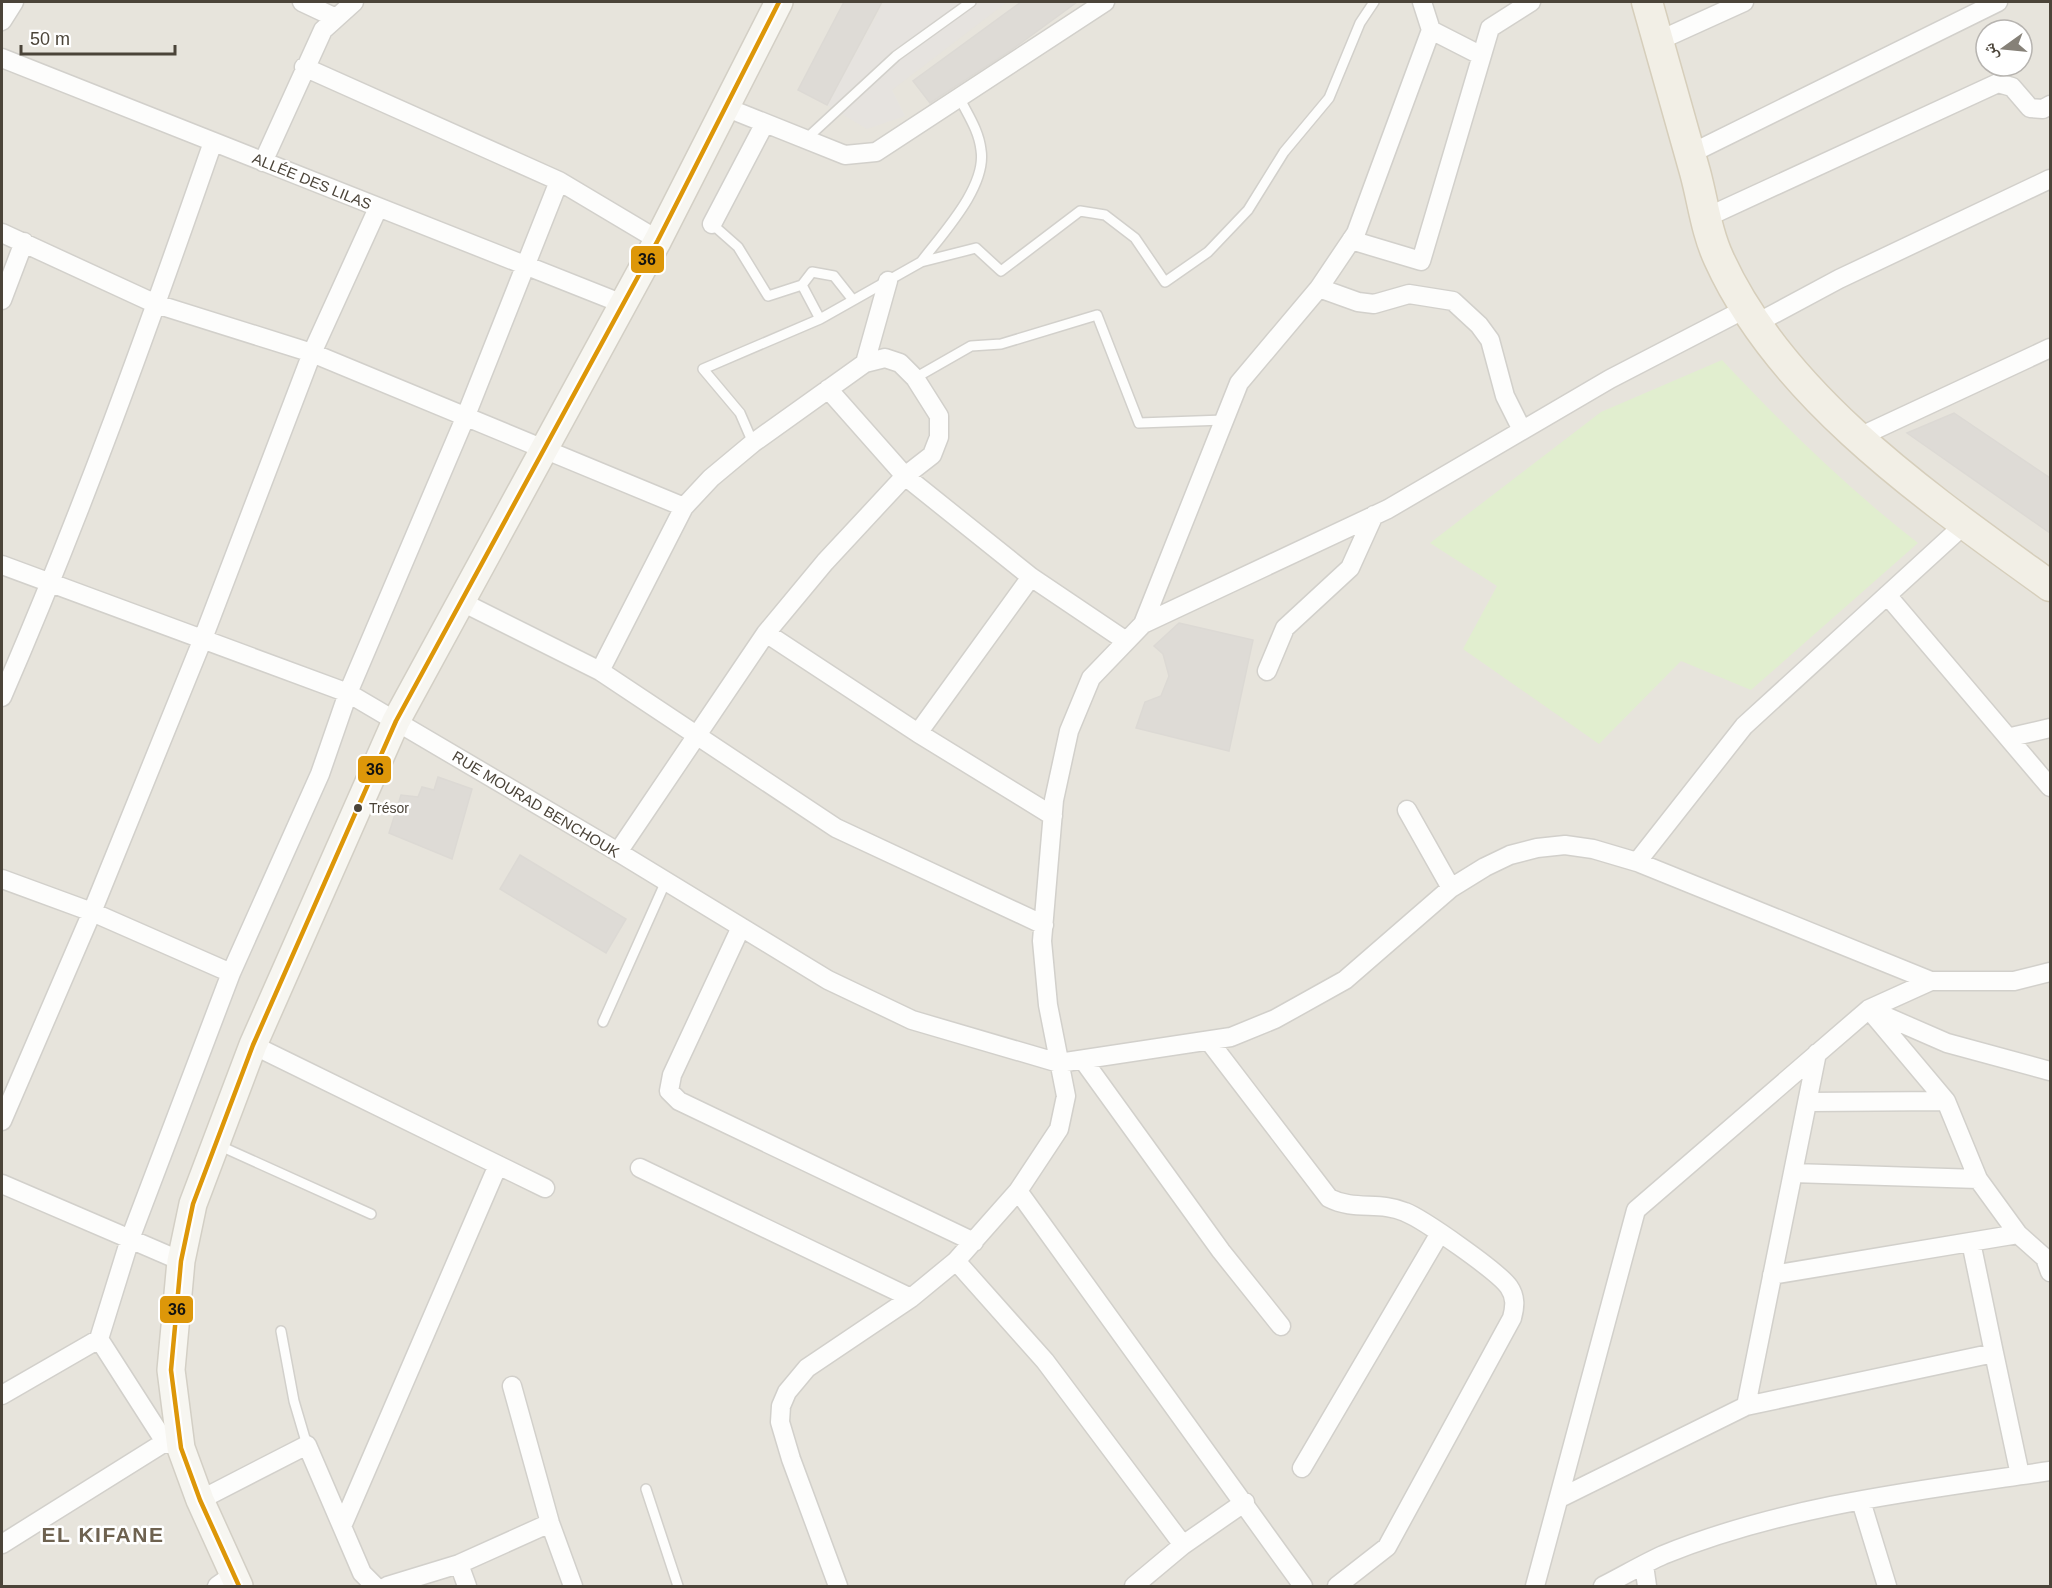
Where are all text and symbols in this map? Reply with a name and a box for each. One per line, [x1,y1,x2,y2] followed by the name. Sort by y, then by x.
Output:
[21,18,176,56] scale bar
[1974,18,2034,78] north arrow
[30,29,70,49] text: 50 m
[1980,41,2001,62] text: ش
[250,149,374,213] street label: ALLÉE DES LILAS
[630,245,665,274] line badge: 36
[638,251,656,268] text: 36
[449,747,623,861] street label: RUE MOURAD BENCHOUK
[357,755,392,784] line badge: 36
[366,761,384,778] text: 36
[369,800,409,816] place label: Trésor
[352,802,364,814] marker: Trésor
[159,1295,194,1324] line badge: 36
[168,1301,186,1318] text: 36
[42,1523,164,1546] district label: EL KIFANE

